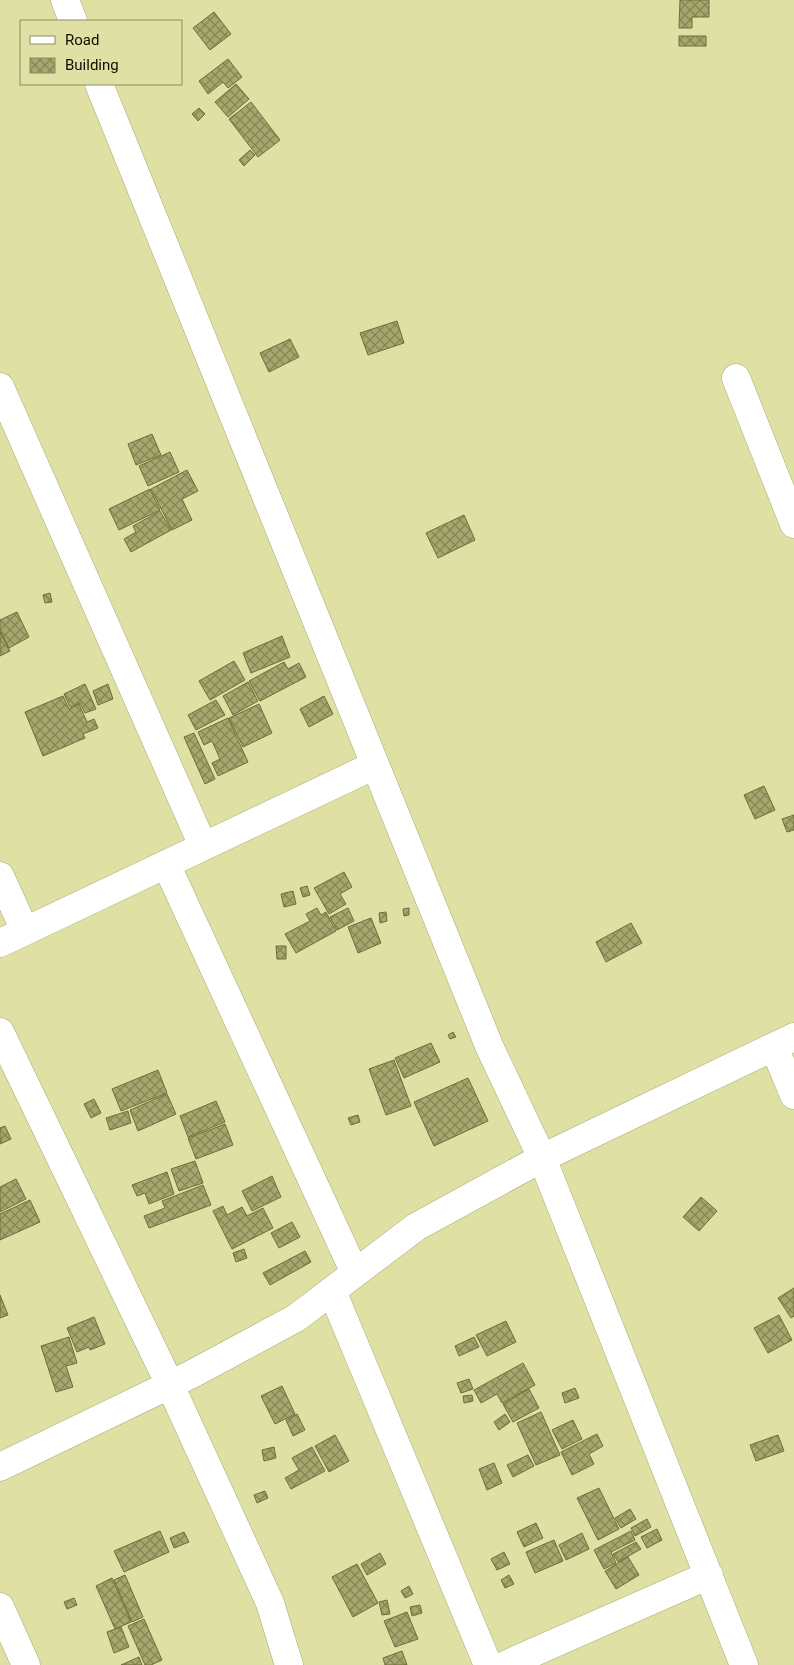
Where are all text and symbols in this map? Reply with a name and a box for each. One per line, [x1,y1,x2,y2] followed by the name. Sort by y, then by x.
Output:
[20,20,182,85] legend
[65,31,99,49] text: Road
[65,56,119,74] text: Building

